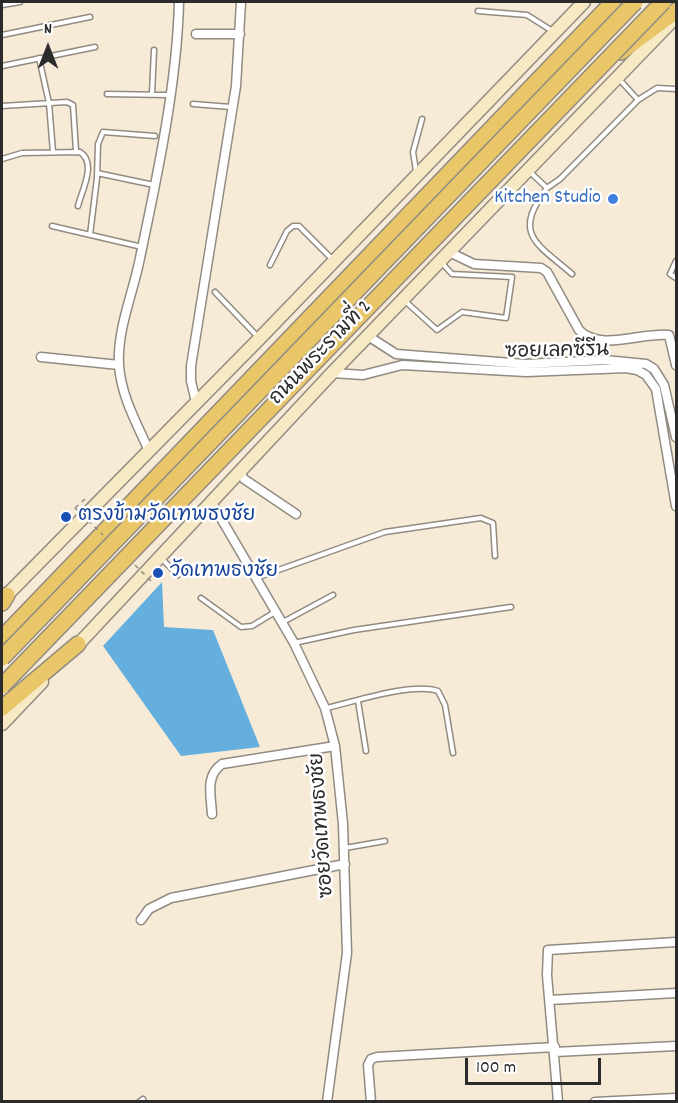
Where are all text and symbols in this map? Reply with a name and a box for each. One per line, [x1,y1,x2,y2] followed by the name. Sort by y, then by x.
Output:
[18,18,78,78] north arrow
[44,18,52,41] text: N
[494,187,601,211] place label: Kitchen Studio
[606,192,620,206] marker: Kitchen Studio
[266,297,378,411] street label: ถนนพระรามที่ 2
[505,340,609,366] street label: ซอยเลคซีรีน
[78,505,256,529] place label: ตรงข้ามวัดเทพธงชัย
[59,510,73,524] marker: ตรงข้ามวัดเทพธงชัย
[170,561,278,585] place label: วัดเทพธงชัย
[151,566,165,580] marker: วัดเทพธงชัย
[307,752,341,898] street label: ซอยวัดเทพธงชัย
[468,1046,604,1084] scale bar
[476,1056,516,1081] text: 100 m

